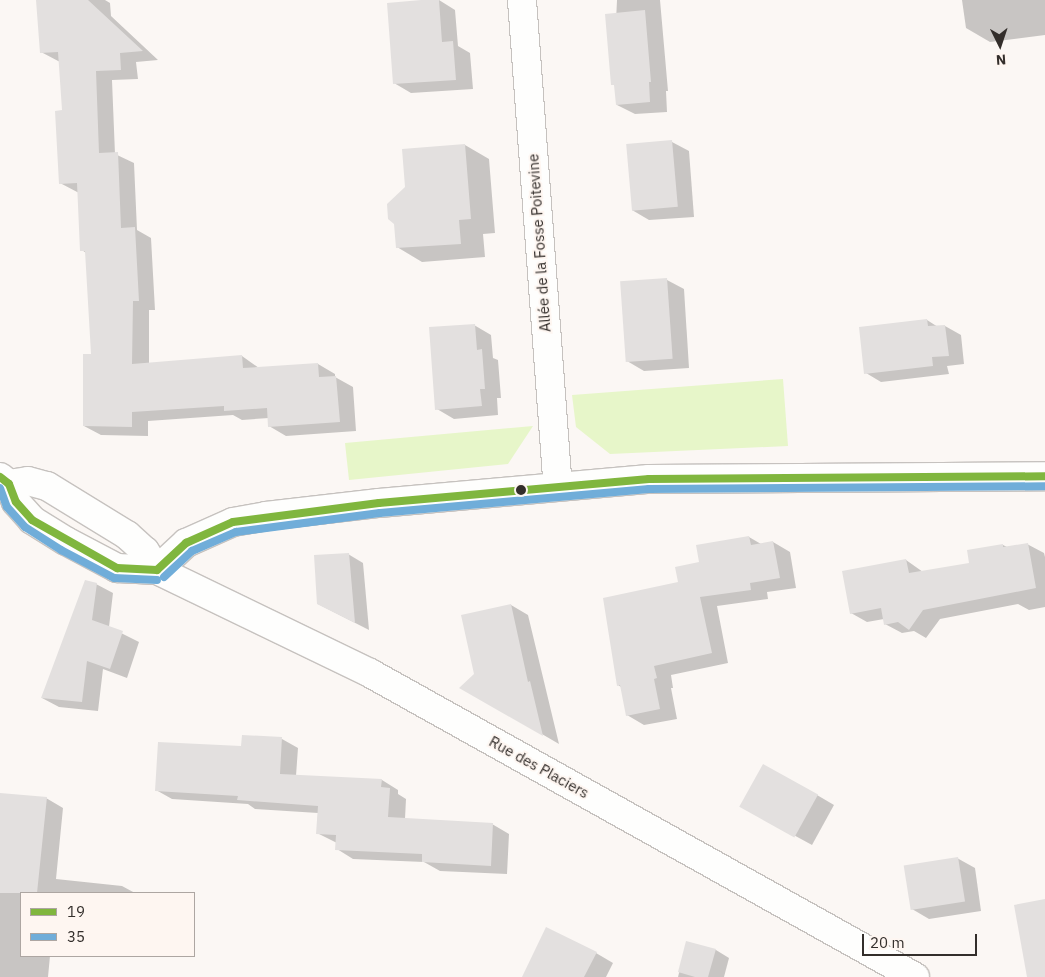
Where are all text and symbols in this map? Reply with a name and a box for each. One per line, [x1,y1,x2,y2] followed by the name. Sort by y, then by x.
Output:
[975,20,1025,70] north arrow
[995,51,1007,69] text: N
[524,153,554,333] street label: Allée de la Fosse Poitevine
[516,485,526,495] unlabelled marker
[486,732,592,802] street label: Rue des Placiers
[20,892,195,957] legend
[67,902,85,921] text: 19
[865,924,980,956] scale bar
[67,927,85,946] text: 35
[870,933,905,952] text: 20 m

